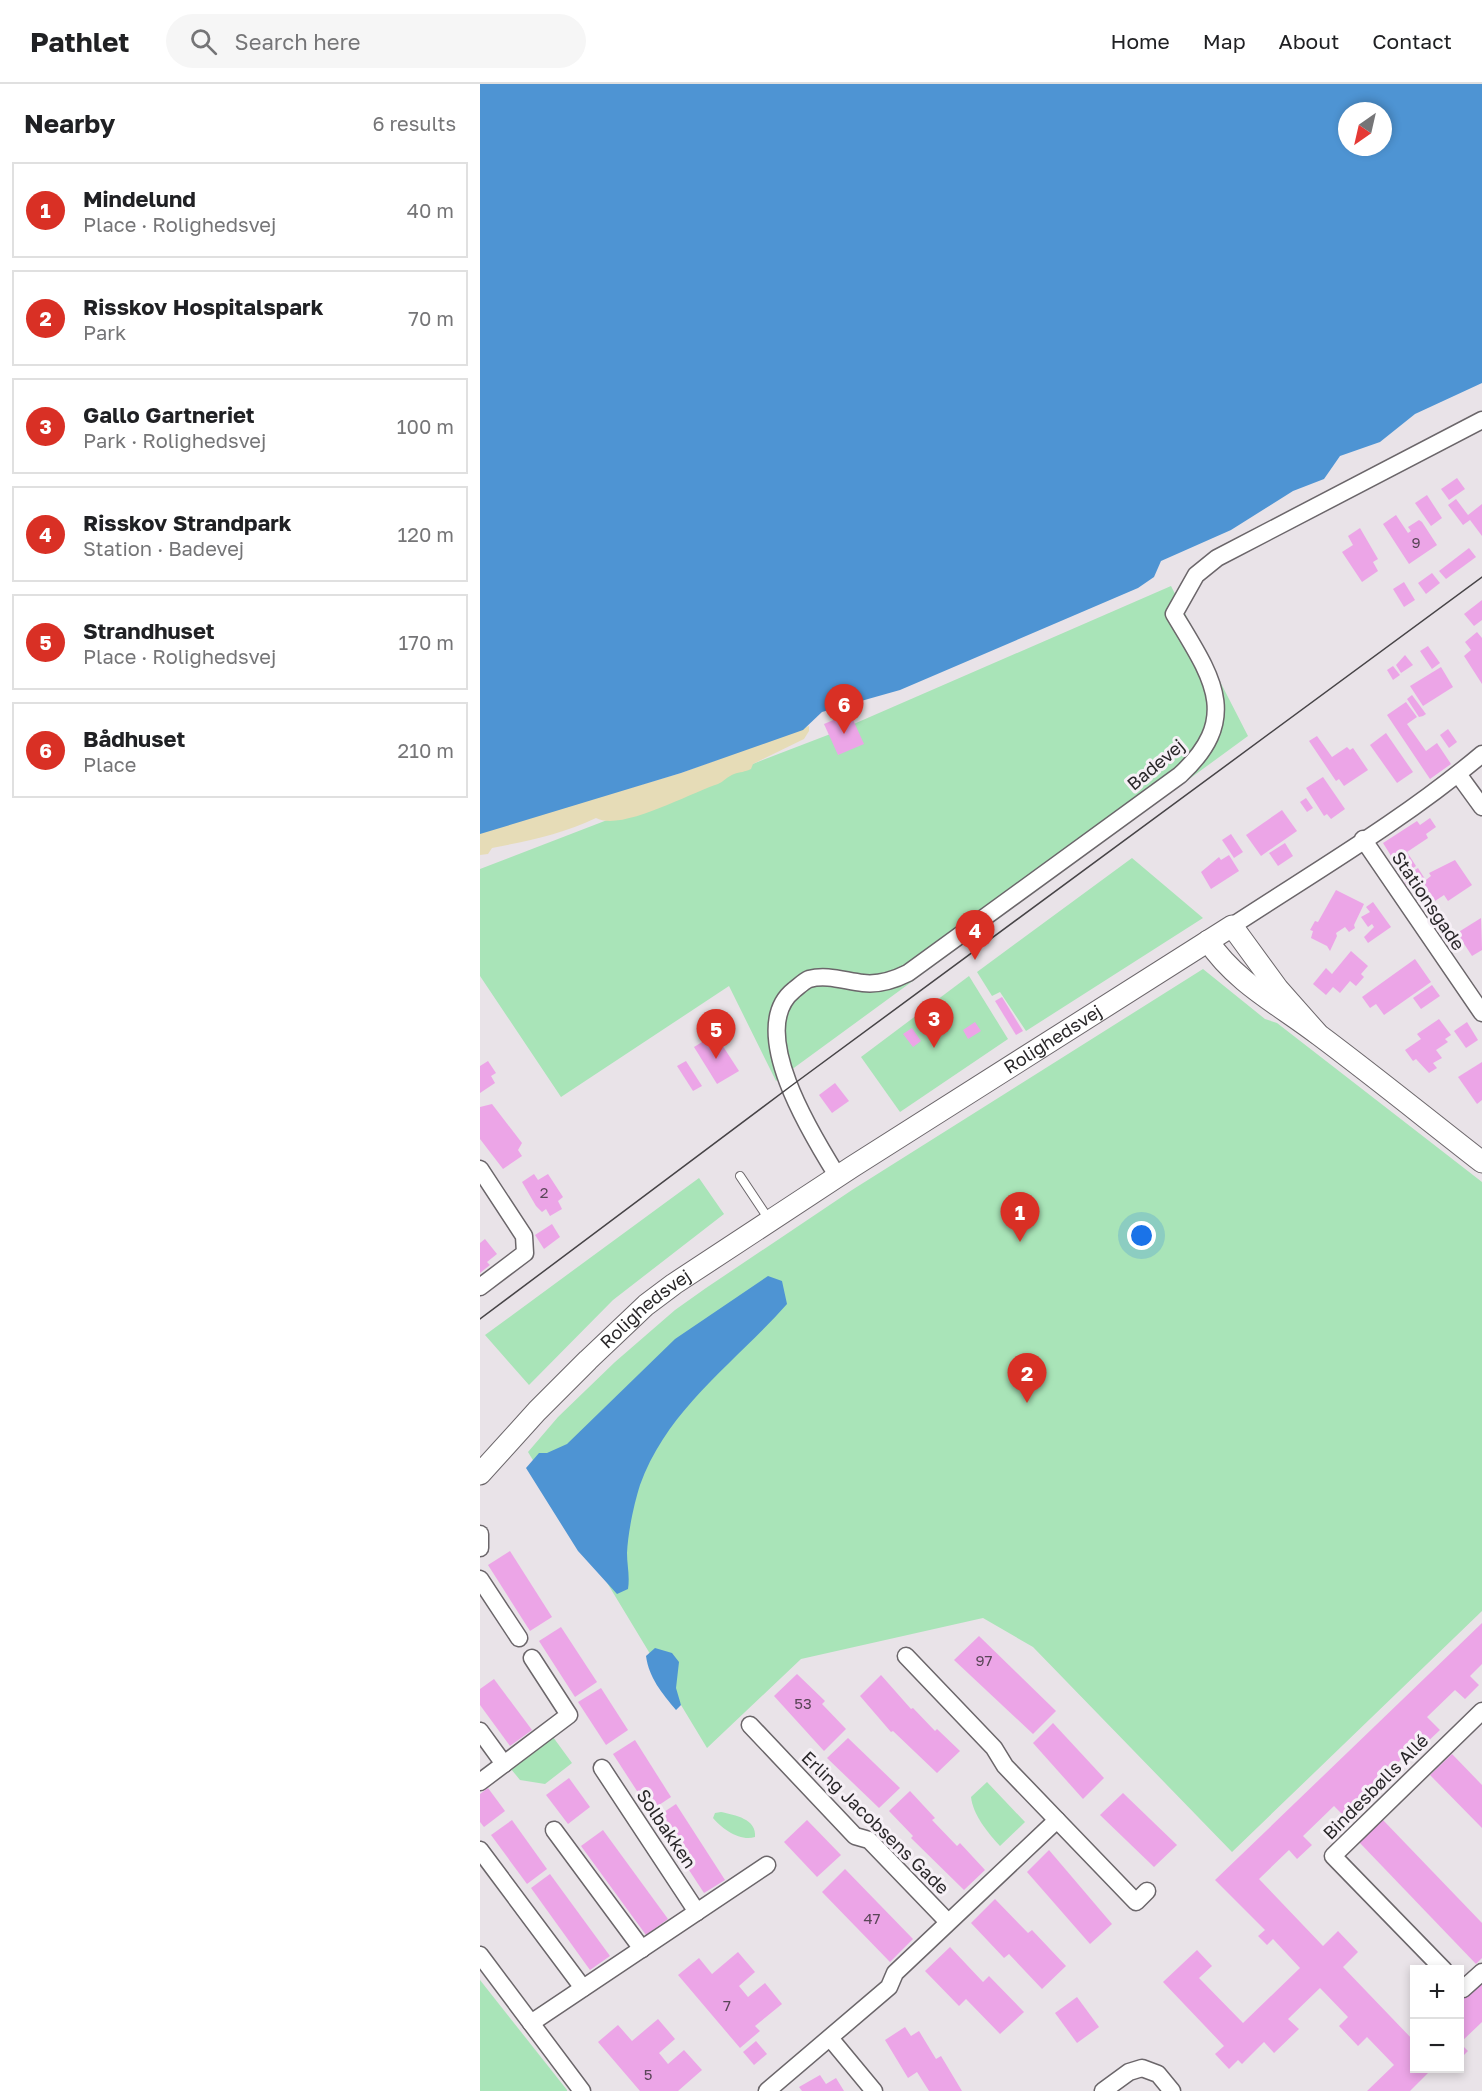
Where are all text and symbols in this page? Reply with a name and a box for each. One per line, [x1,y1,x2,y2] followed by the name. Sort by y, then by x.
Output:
[166,14,586,68] search box
[30,25,130,58] text: Pathlet
[187,25,220,58] icon: search
[235,28,361,55] text: Search here
[1110,28,1170,54] text: Home
[1203,28,1246,54] text: Map
[1279,28,1339,54] text: About
[1372,28,1452,54] text: Contact
[1338,102,1392,156] north arrow
[24,108,115,139] text: Nearby
[372,111,456,135] text: 6 results
[83,185,196,212] text: Mindelund
[40,198,51,222] text: 1
[407,198,454,222] text: 40 m
[83,212,276,236] text: Place · Rolighedsvej
[83,293,323,320] text: Risskov Hospitalspark
[39,306,52,330] text: 2
[408,306,454,330] text: 70 m
[83,320,126,344] text: Park
[83,401,255,428] text: Gallo Gartneriet
[39,414,52,438] text: 3
[397,414,454,438] text: 100 m
[83,428,266,452] text: Park · Rolighedsvej
[83,509,292,536] text: Risskov Strandpark
[39,522,52,546] text: 4
[398,522,454,546] text: 120 m
[1411,533,1421,551] house number: 9
[83,536,244,560] text: Station · Badevej
[83,617,215,644] text: Strandhuset
[39,630,52,654] text: 5
[399,630,454,654] text: 170 m
[83,644,276,668] text: Place · Rolighedsvej
[824,684,864,734] pin: 6
[83,725,185,752] text: Bådhuset
[1122,734,1189,795] street label: Badevej
[39,738,52,762] text: 6
[398,738,454,762] text: 210 m
[83,752,136,776] text: Place
[1388,847,1470,954] street label: Stationsgade
[956,910,994,960] pin: 4
[914,998,954,1048] pin: 3
[999,999,1105,1078] street label: Rolighedsvej
[696,1010,736,1059] pin: 5
[540,1183,548,1201] house number: 2
[1000,1192,1040,1242] pin: 1
[1127,1221,1156,1250] your location
[595,1264,694,1353] street label: Rolighedsvej
[1008,1354,1046,1403] pin: 2
[975,1651,993,1669] house number: 97
[794,1694,812,1712] house number: 53
[1318,1729,1433,1844] street label: Bindesbølls Allé
[797,1746,954,1898] street label: Erling Jacobsens Gade
[632,1785,701,1872] street label: Solbakken
[863,1909,881,1927] house number: 47
[1410,1965,1464,2073] map controls
[1410,1965,1464,2019] button: +
[723,1996,731,2014] house number: 7
[1410,2019,1464,2073] button: −
[644,2065,652,2083] house number: 5

